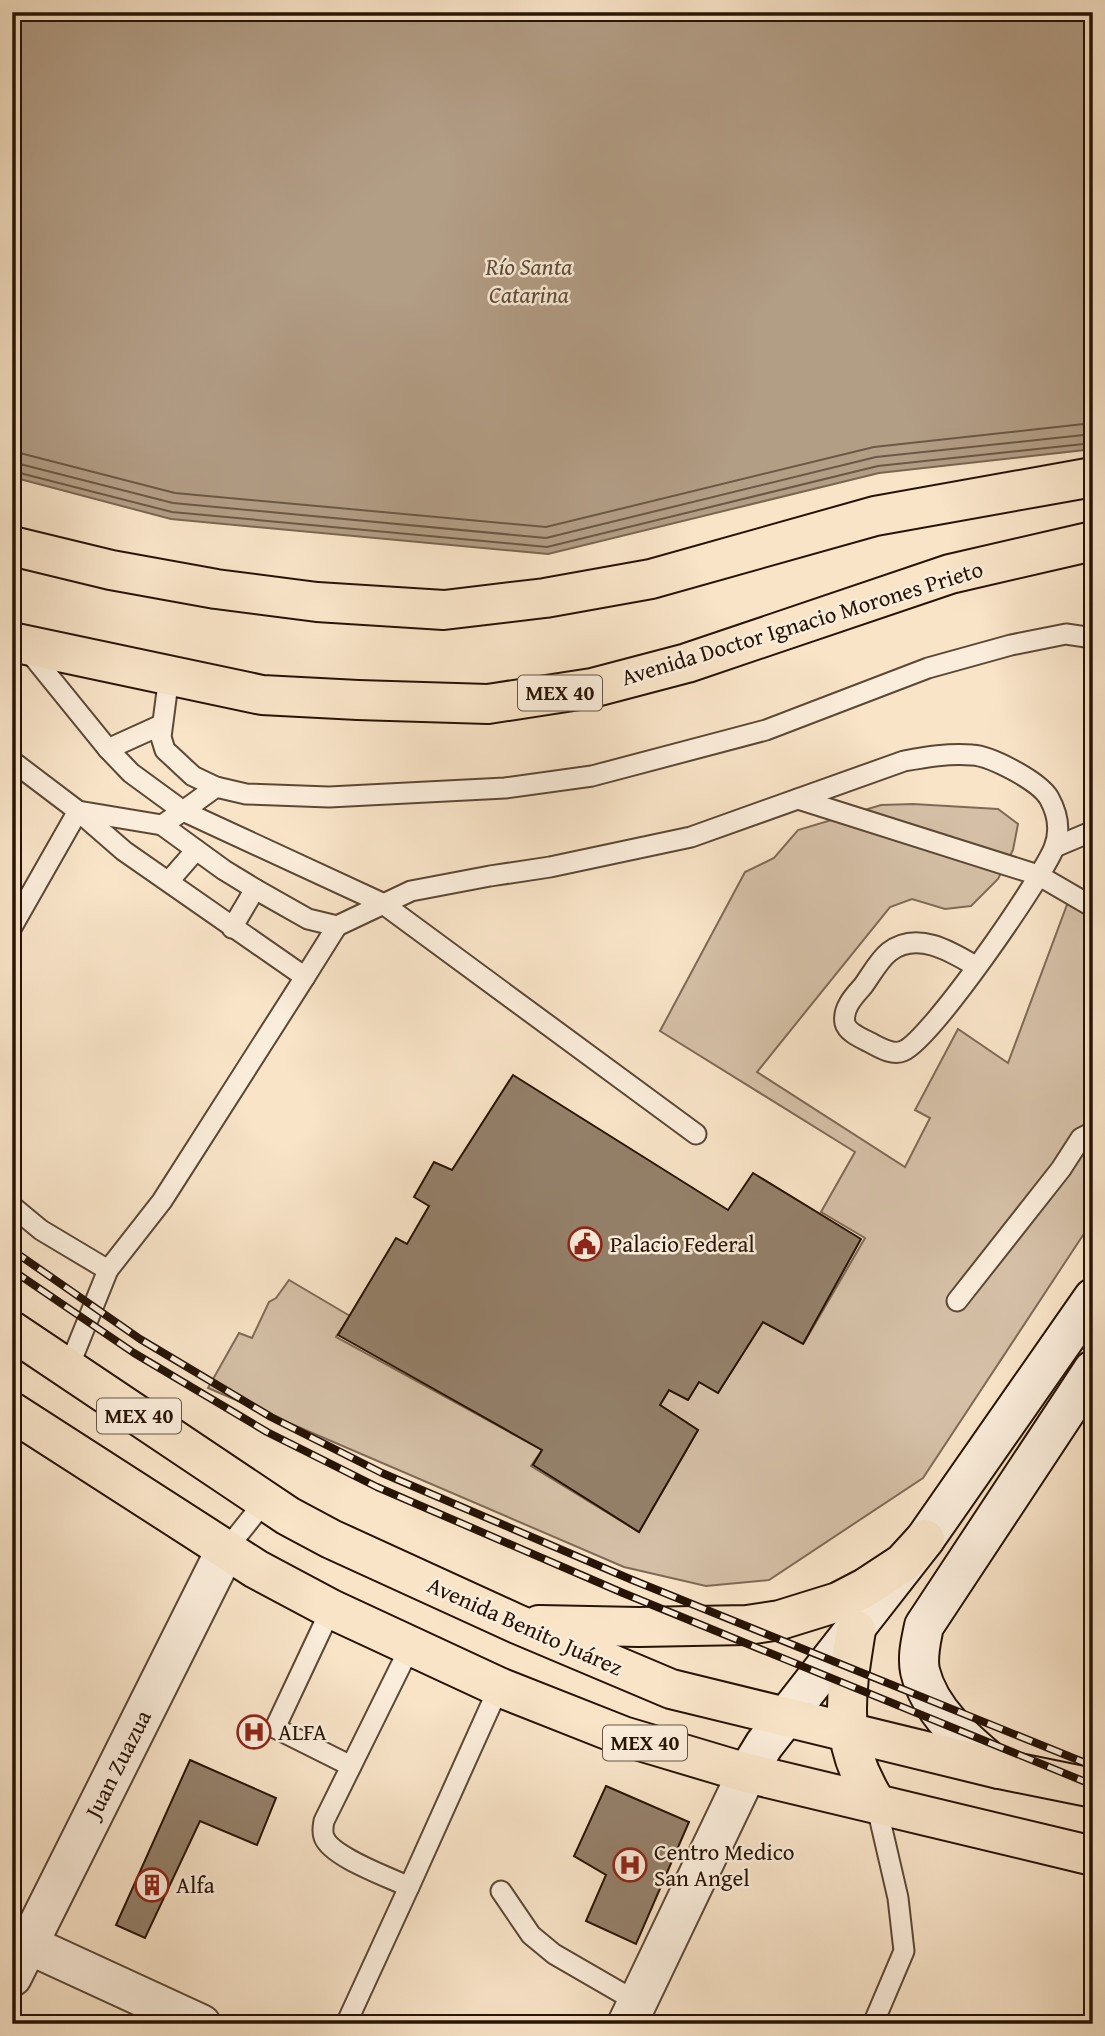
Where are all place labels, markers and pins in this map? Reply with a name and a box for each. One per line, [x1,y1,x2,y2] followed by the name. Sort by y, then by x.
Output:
[566,1225,604,1263] public building icon: Palacio Federal
[610,1227,755,1260] place label: Palacio Federal
[235,1713,273,1751] hospital icon: ALFA
[278,1715,327,1748] place label: ALFA
[654,1835,795,1894] place label: Centro Medico San Angel
[611,1846,649,1884] hospital icon: Centro Medico San Angel
[133,1866,171,1904] building icon: Alfa
[176,1868,215,1901] place label: Alfa

